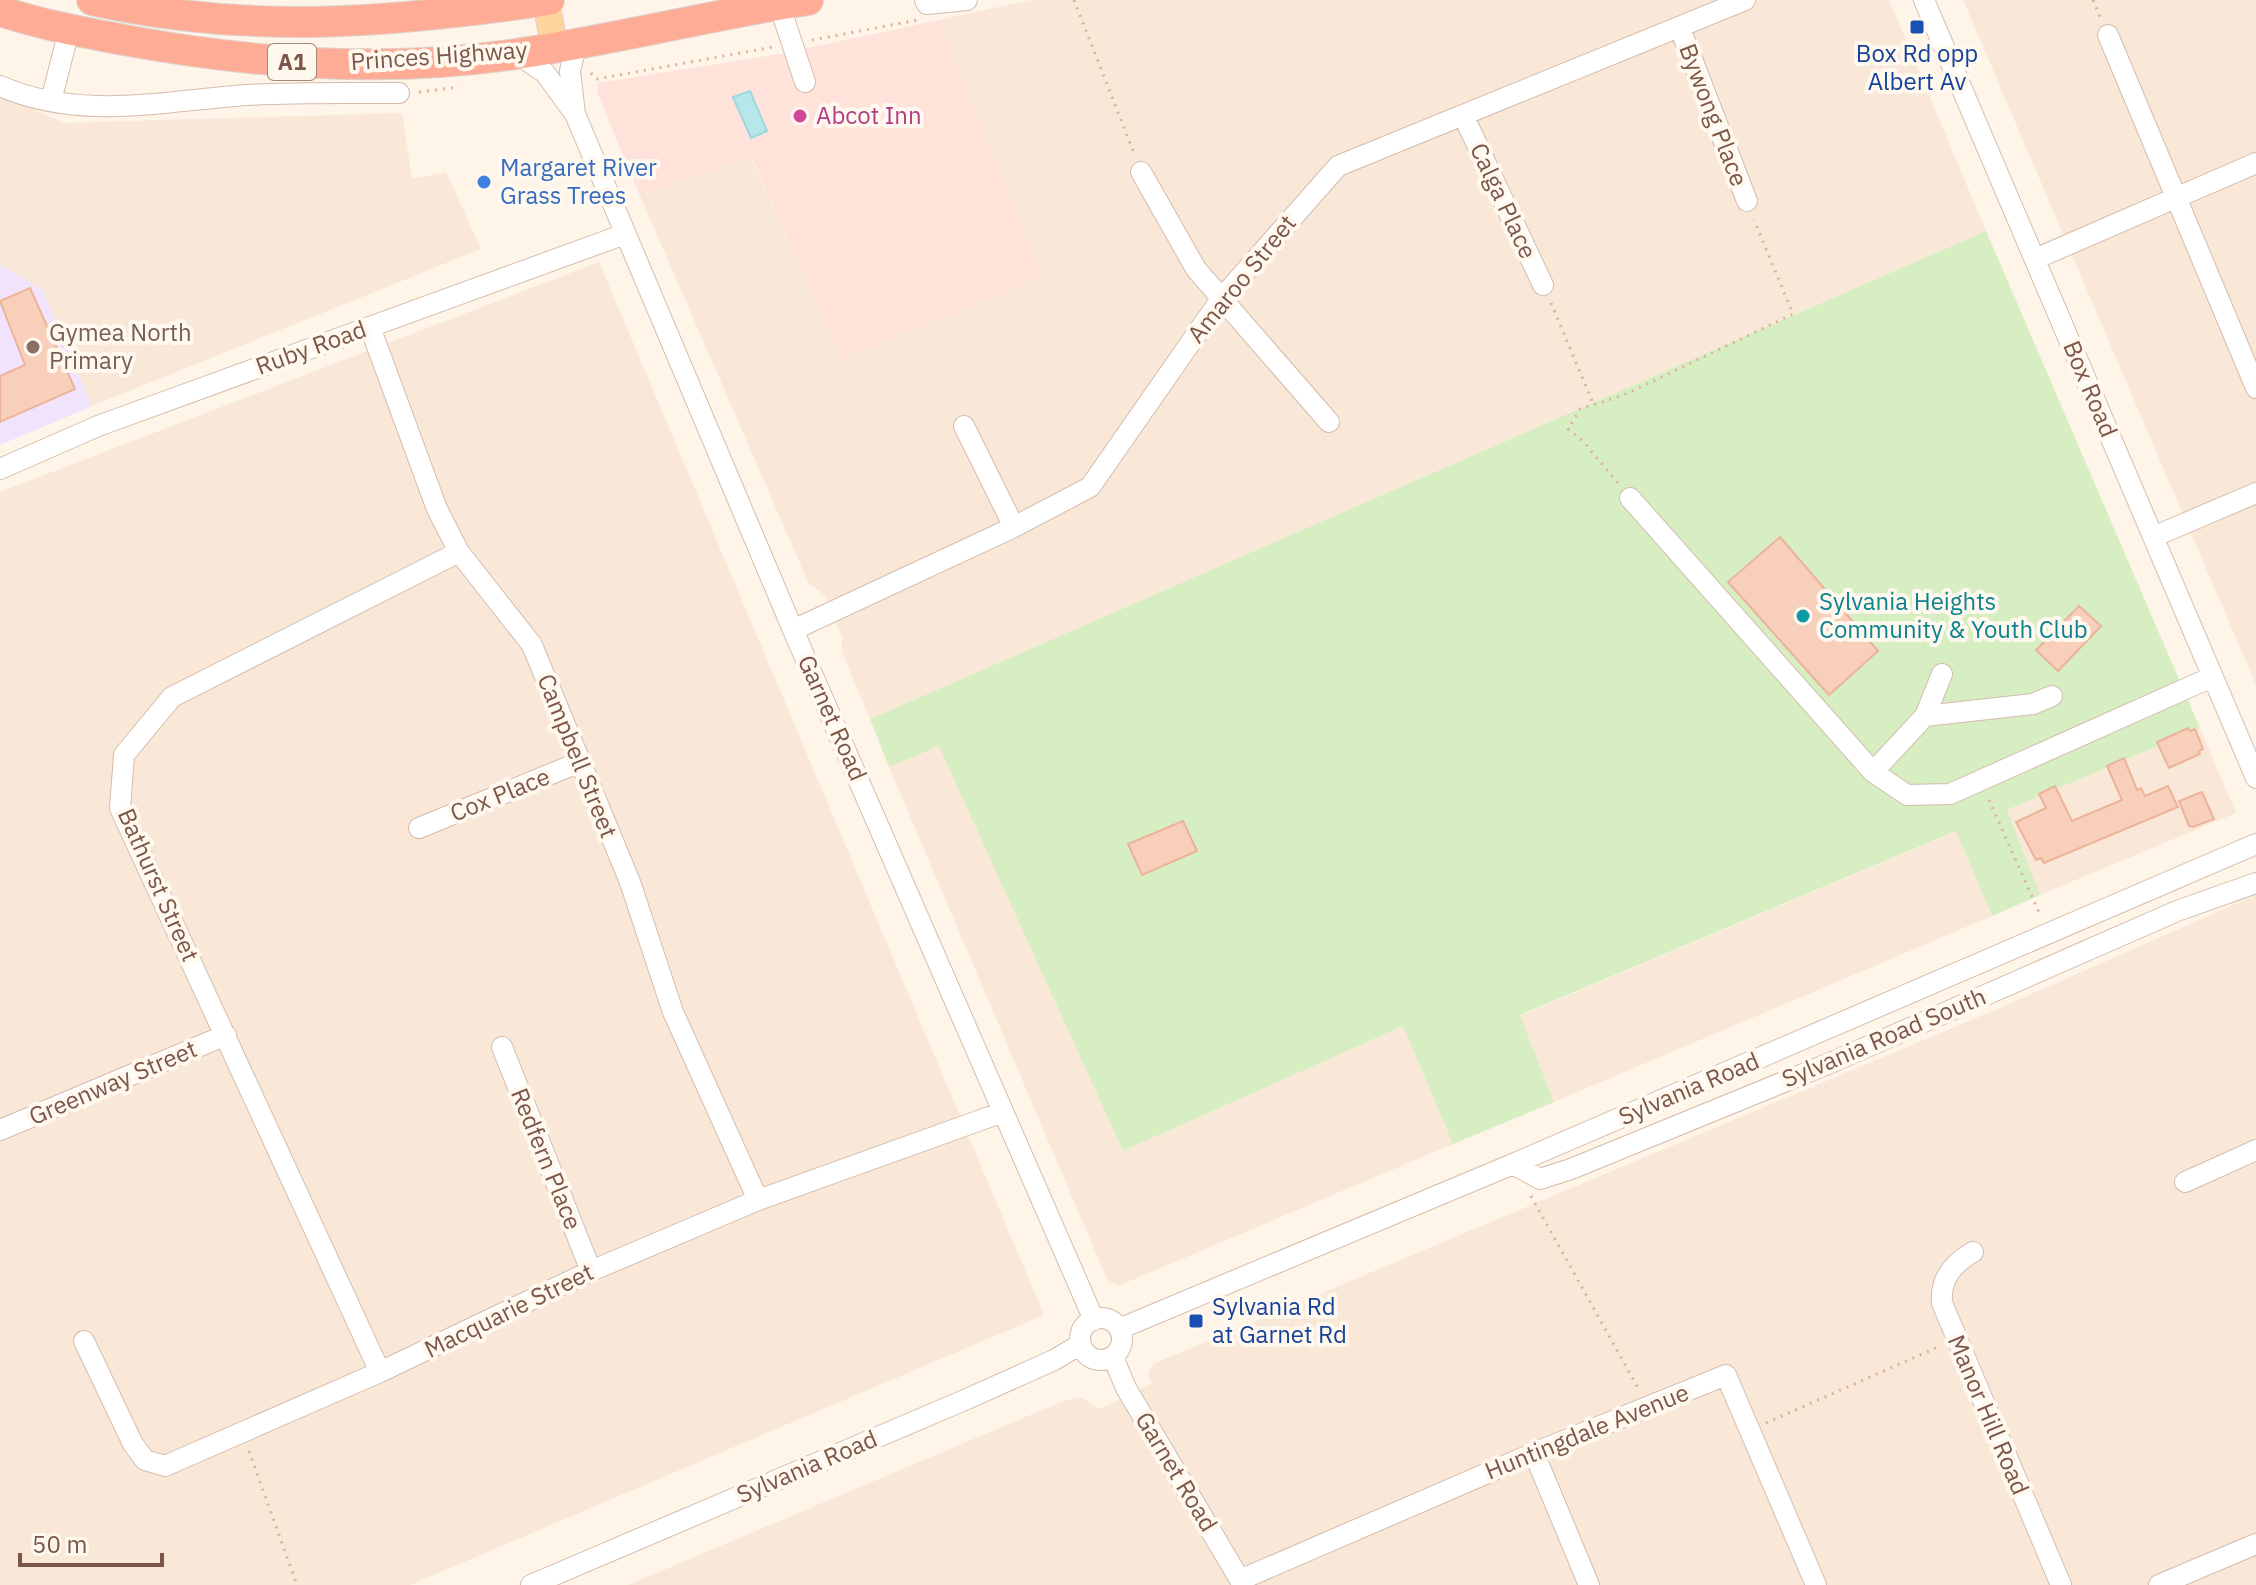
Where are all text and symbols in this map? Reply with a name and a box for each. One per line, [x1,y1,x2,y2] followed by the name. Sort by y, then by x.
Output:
[1908,18,1926,36] marker: Box Rd opp Albert Av
[349,33,528,77] street label: Princes Highway
[1856,37,1978,97] place label: Box Rd opp Albert Av
[1672,39,1756,190] street label: Bywong Place
[268,44,316,80] road number: A1
[816,99,922,131] place label: Abcot Inn
[791,107,809,125] marker: Abcot Inn
[1463,137,1545,264] street label: Calga Place
[500,151,657,211] place label: Margaret River Grass Trees
[475,173,493,191] marker: Margaret River Grass Trees
[1180,208,1303,349] street label: Amaroo Street
[251,312,370,382] street label: Ruby Road
[49,316,192,376] place label: Gymea North Primary
[2056,335,2126,442] street label: Box Road
[24,338,42,356] marker: Gymea North Primary
[1819,585,2088,645] place label: Sylvania Heights Community & Youth Club
[1794,607,1812,625] marker: Sylvania Heights Community & Youth Club
[791,650,875,785] street label: Garnet Road
[530,669,625,842] street label: Campbell Street
[445,760,554,829] street label: Cox Place
[111,803,207,966] street label: Bathurst Street
[1777,980,1990,1095] street label: Sylvania Road South
[24,1032,202,1132] street label: Greenway Street
[1613,1044,1764,1132] street label: Sylvania Road
[504,1083,590,1234] street label: Redfern Place
[419,1255,598,1365] street label: Macquarie Street
[1212,1290,1347,1350] place label: Sylvania Rd at Garnet Rd
[1187,1312,1205,1330] marker: Sylvania Rd at Garnet Rd
[1941,1330,2037,1499] street label: Manor Hill Road
[1480,1376,1693,1487] street label: Huntingdale Avenue
[1129,1406,1225,1537] street label: Garnet Road
[731,1422,882,1510] street label: Sylvania Road
[20,1517,162,1567] scale bar
[32,1528,87,1560] text: 50 m

